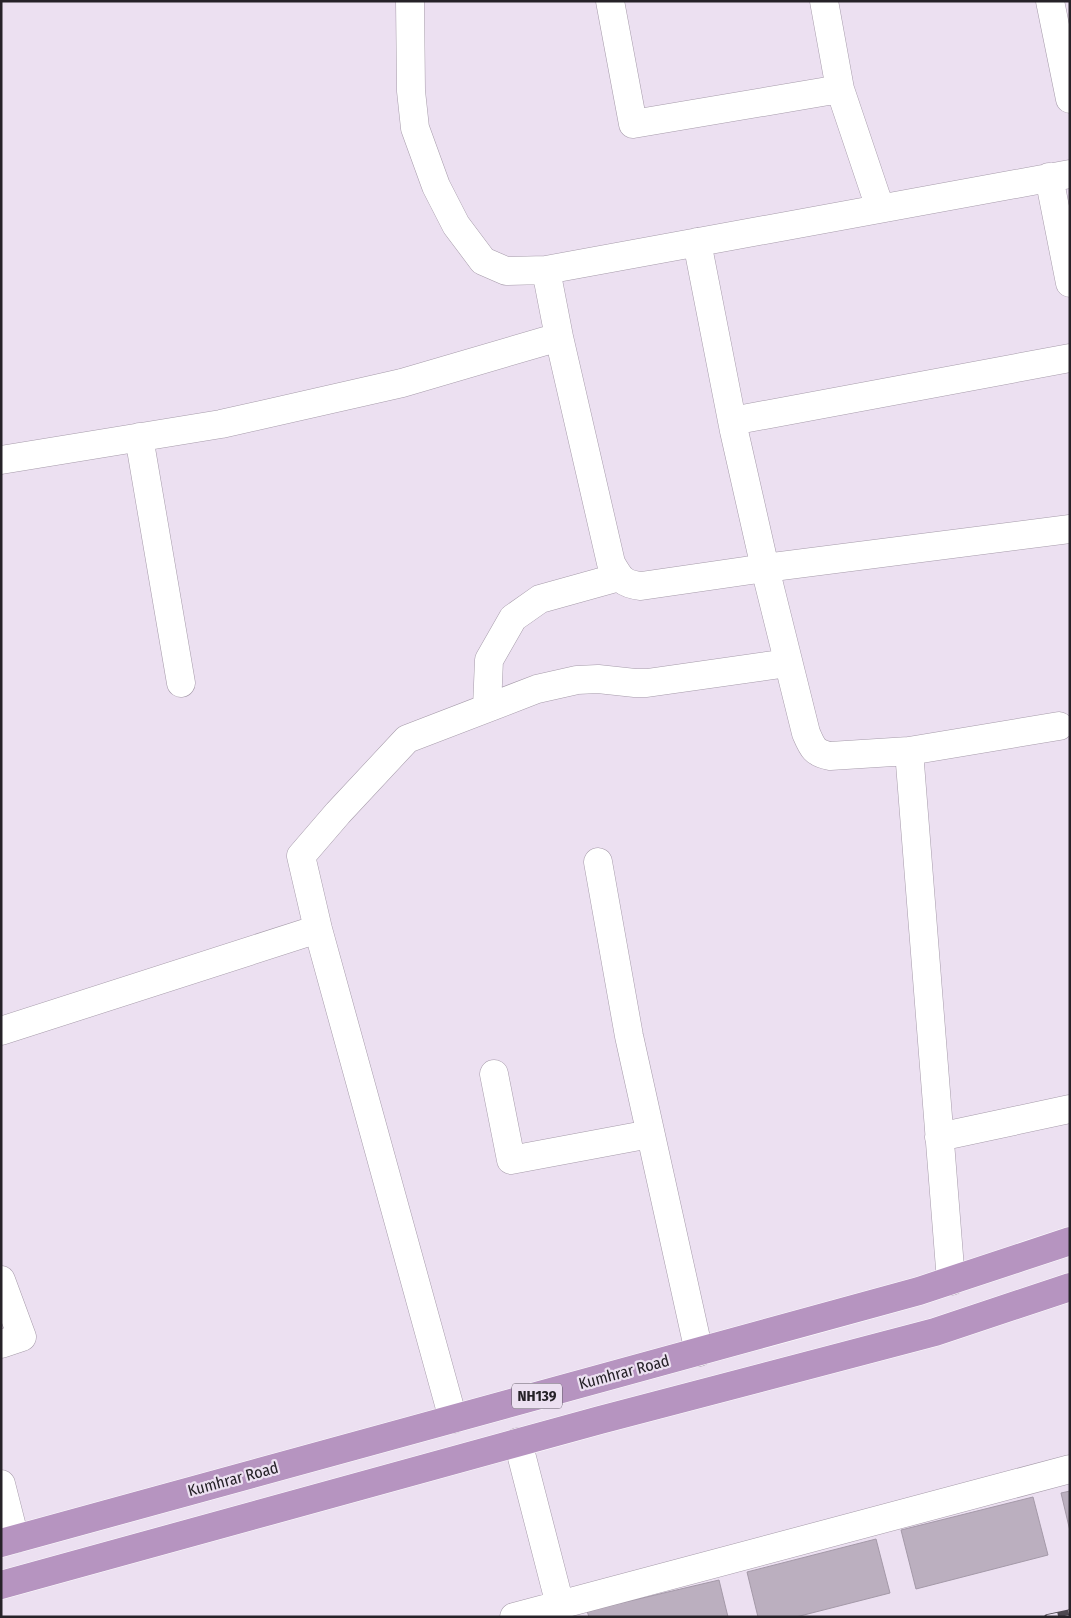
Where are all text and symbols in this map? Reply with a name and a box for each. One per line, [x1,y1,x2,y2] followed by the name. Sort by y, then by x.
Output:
[577,1351,671,1393] street label: Kumhrar Road
[512,1384,562,1408] road number: NH139
[186,1458,280,1500] street label: Kumhrar Road

